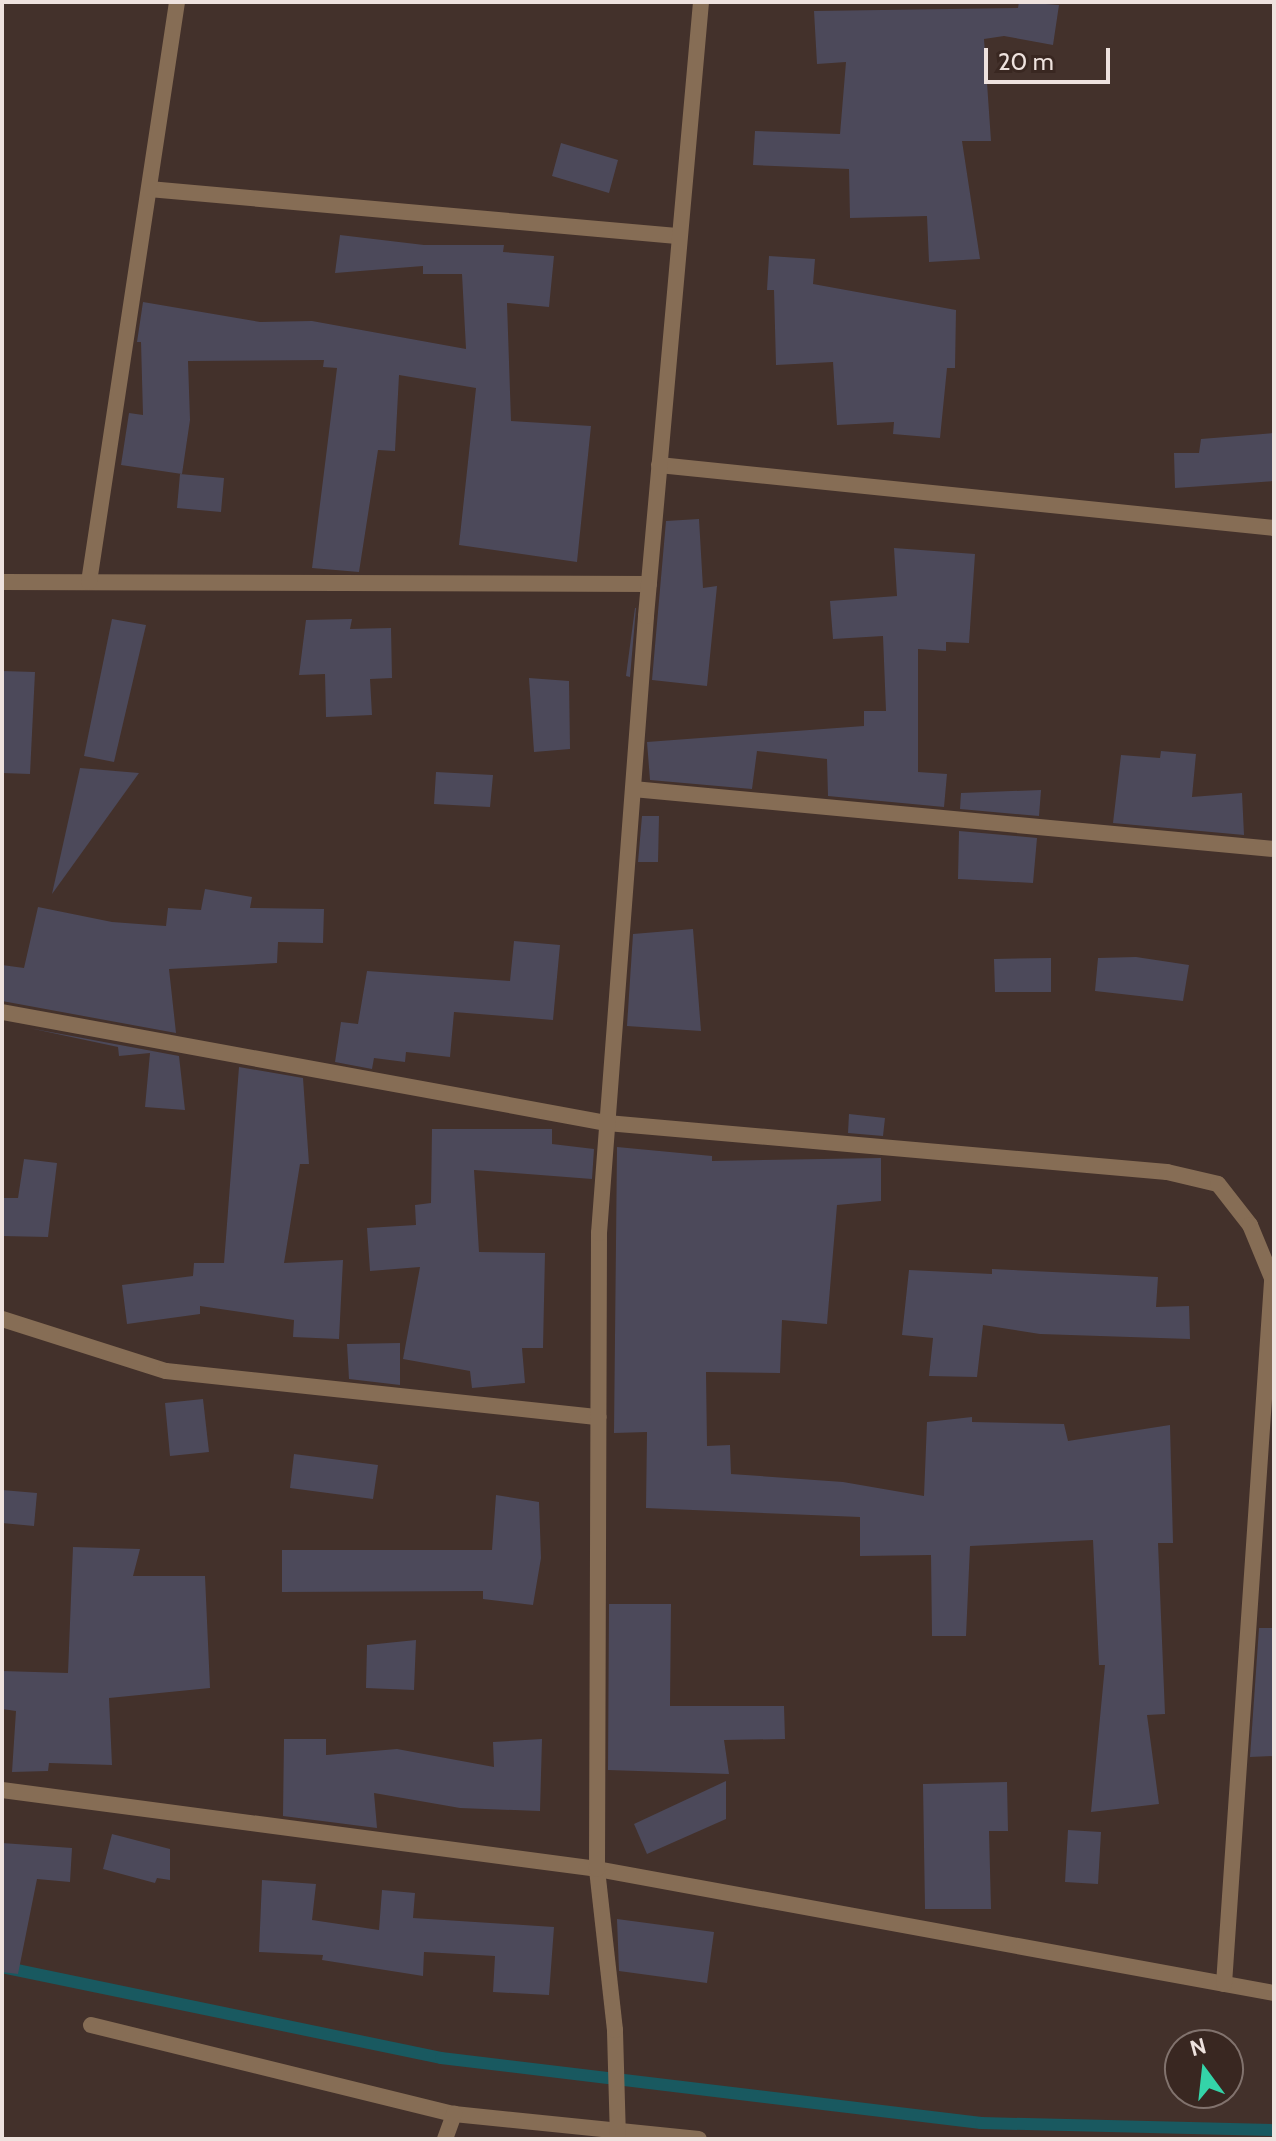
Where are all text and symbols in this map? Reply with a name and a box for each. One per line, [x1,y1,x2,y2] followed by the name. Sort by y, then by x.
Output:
[988,32,1114,82] scale bar
[998,47,1054,76] text: 20 m
[1164,2029,1244,2109] north arrow
[1187,2032,1209,2062] text: N

